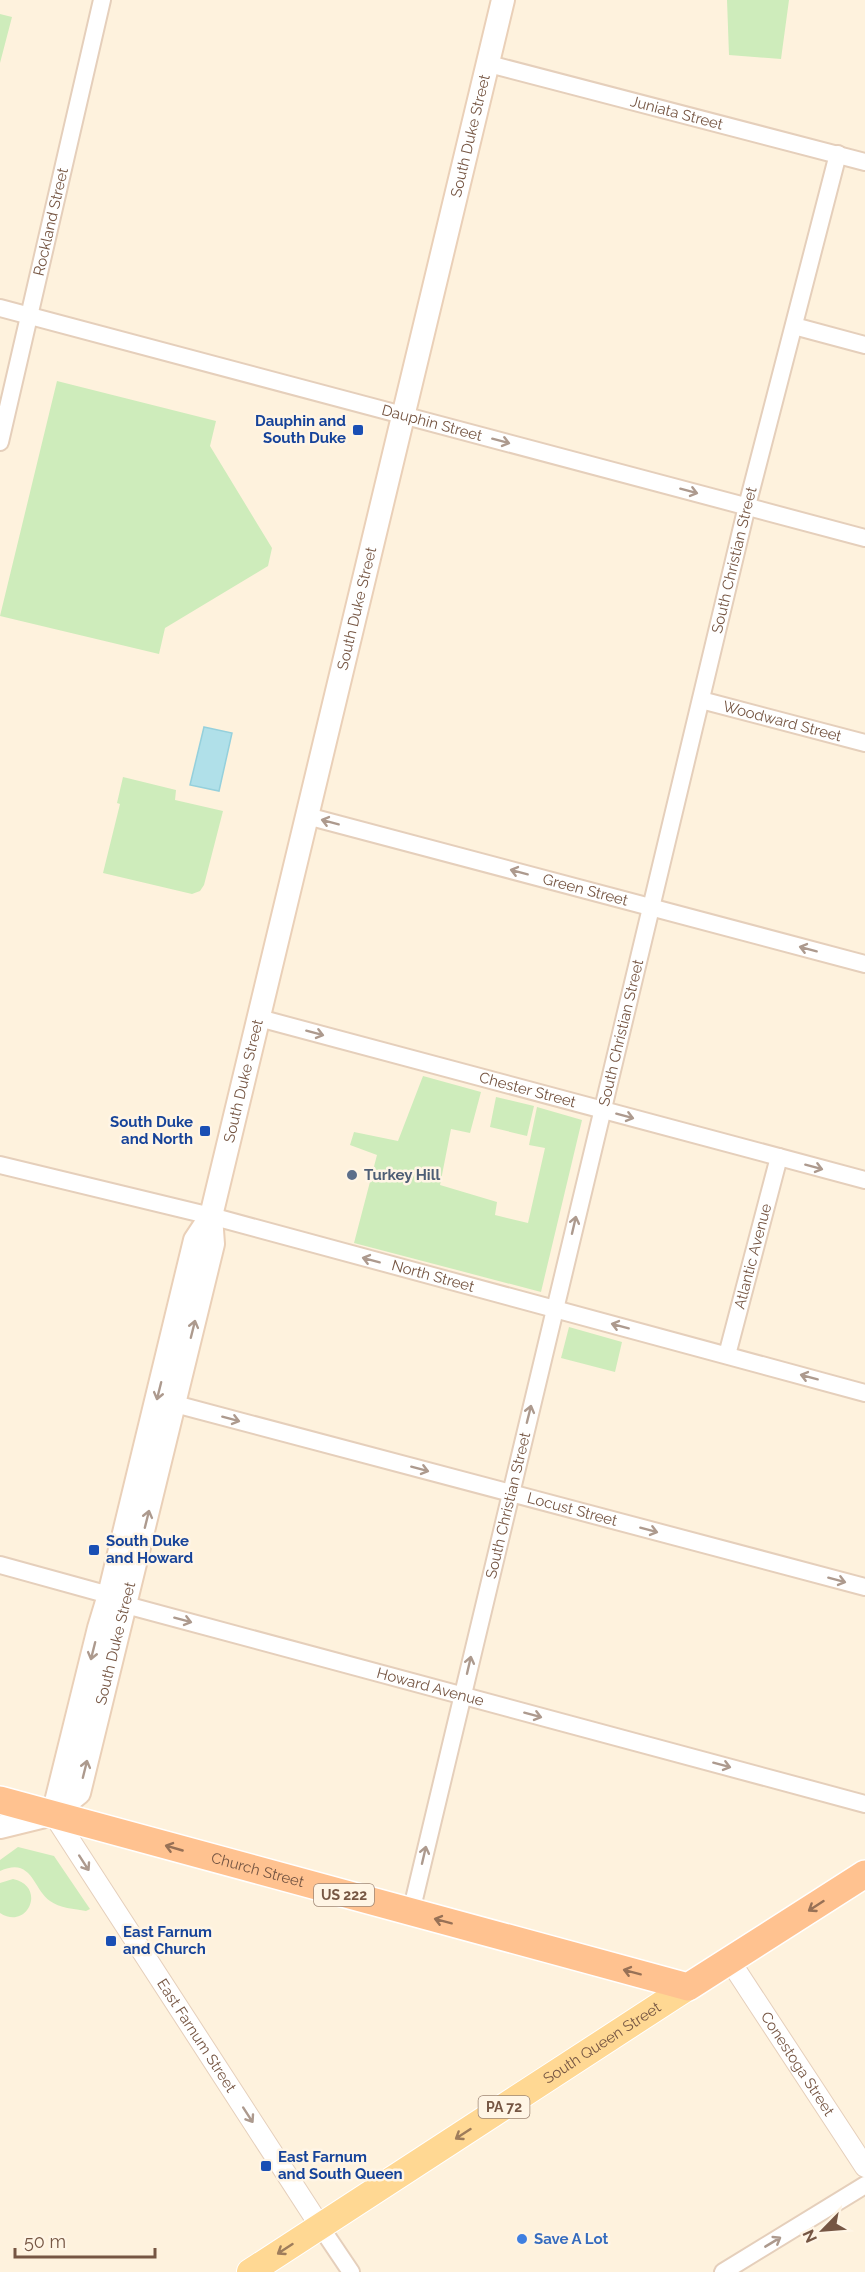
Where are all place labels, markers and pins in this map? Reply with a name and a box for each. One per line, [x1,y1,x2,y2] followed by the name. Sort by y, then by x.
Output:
[255,412,346,447] place label: Dauphin and South Duke
[351,423,365,437] marker: Dauphin and South Duke
[110,1113,193,1148] place label: South Duke and North
[198,1124,212,1138] marker: South Duke and North
[364,1166,440,1184] place label: Turkey Hill
[345,1168,359,1182] marker: Turkey Hill
[106,1532,194,1567] place label: South Duke and Howard
[87,1543,101,1557] marker: South Duke and Howard
[123,1923,212,1958] place label: East Farnum and Church
[104,1934,118,1948] marker: East Farnum and Church
[278,2148,403,2183] place label: East Farnum and South Queen
[259,2159,273,2173] marker: East Farnum and South Queen
[534,2230,608,2248] place label: Save A Lot
[515,2232,529,2246] marker: Save A Lot

